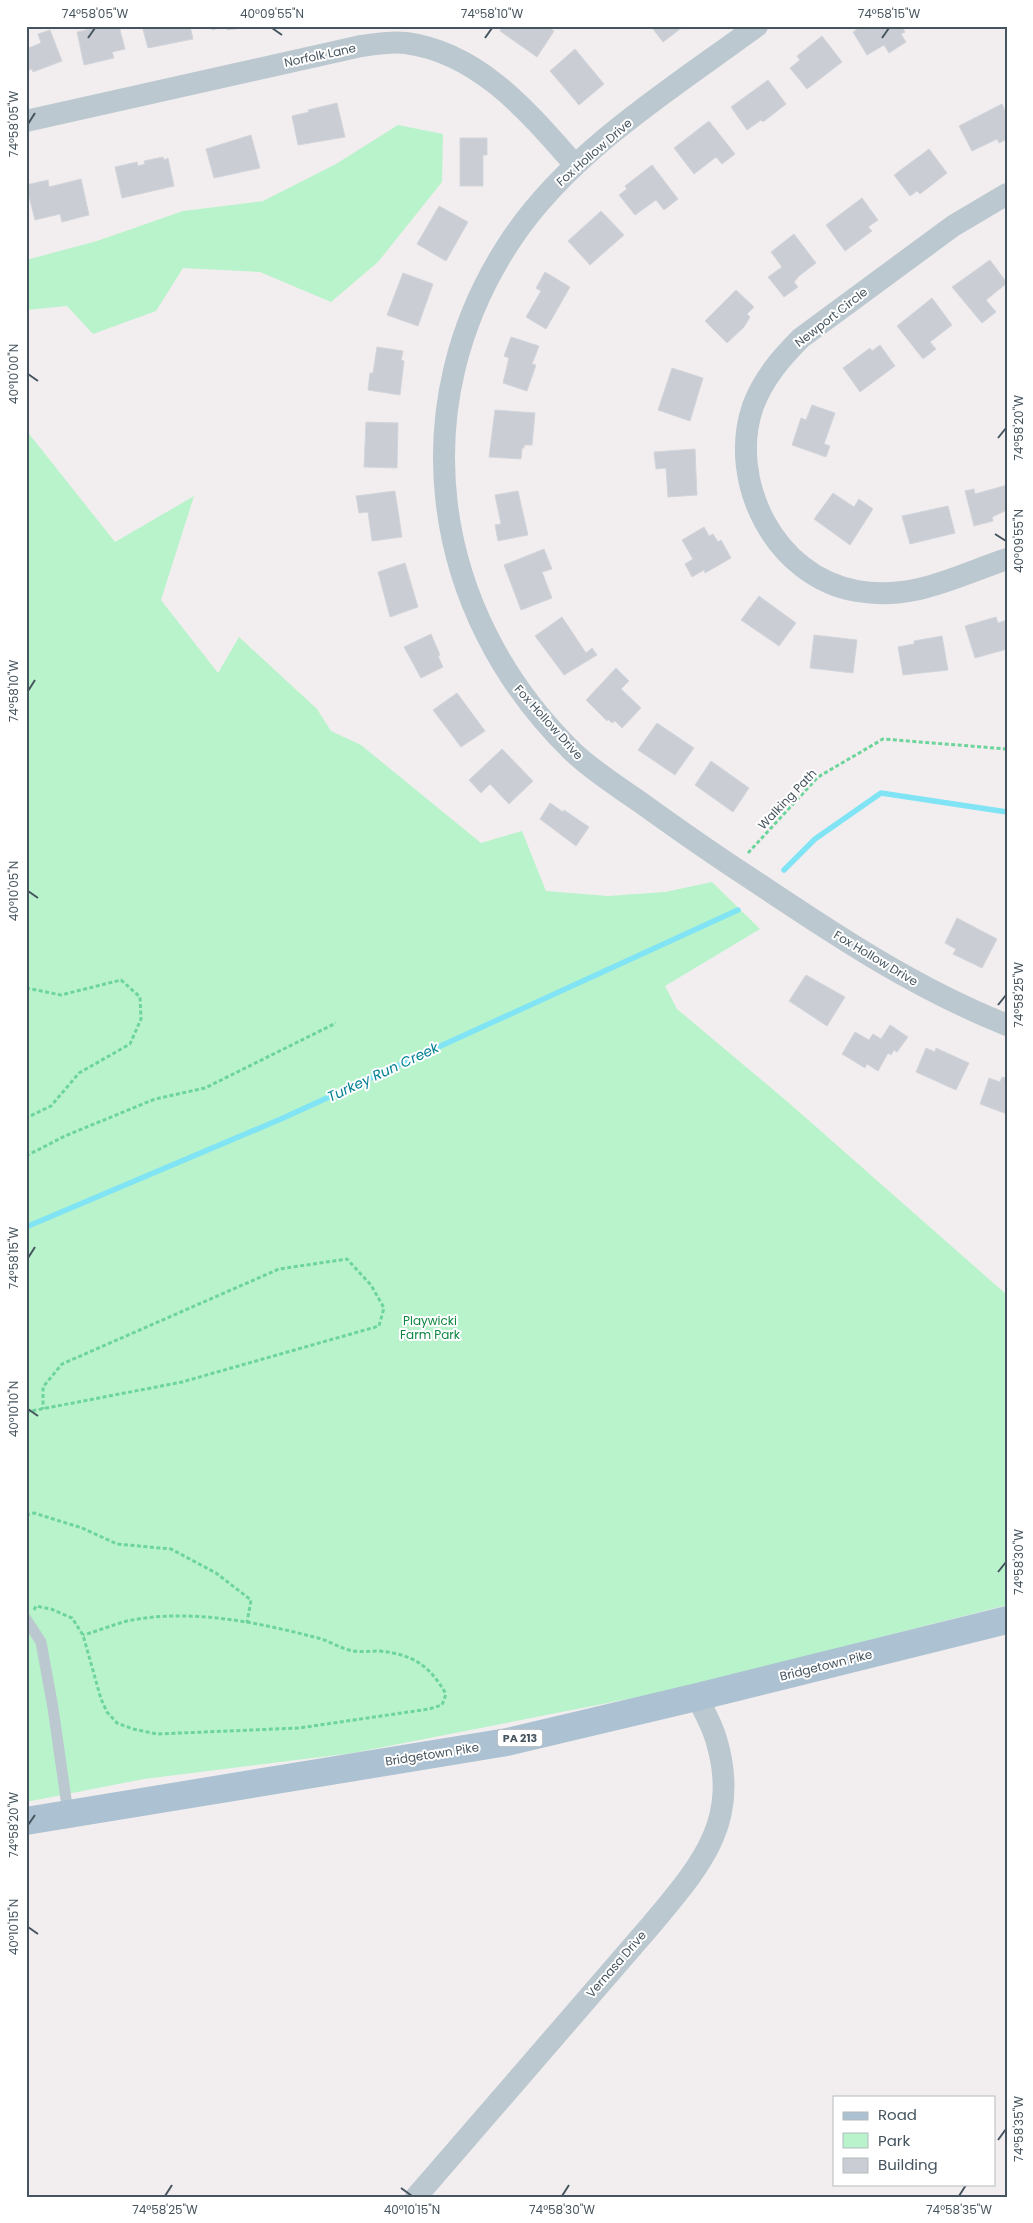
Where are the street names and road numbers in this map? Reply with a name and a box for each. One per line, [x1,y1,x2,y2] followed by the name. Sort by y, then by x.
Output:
[283,39,357,71] street label: Norfolk Lane
[552,114,636,190] street label: Fox Hollow Drive
[791,283,871,351] street label: Newport Circle
[511,681,587,763] street label: Fox Hollow Drive
[754,765,820,833] street label: Walking Path
[831,926,921,990] street label: Fox Hollow Drive
[778,1645,874,1685] street label: Bridgetown Pike
[498,1730,542,1746] road number: PA 213
[384,1738,480,1770] street label: Bridgetown Pike
[582,1927,650,2001] street label: Vernasa Drive

